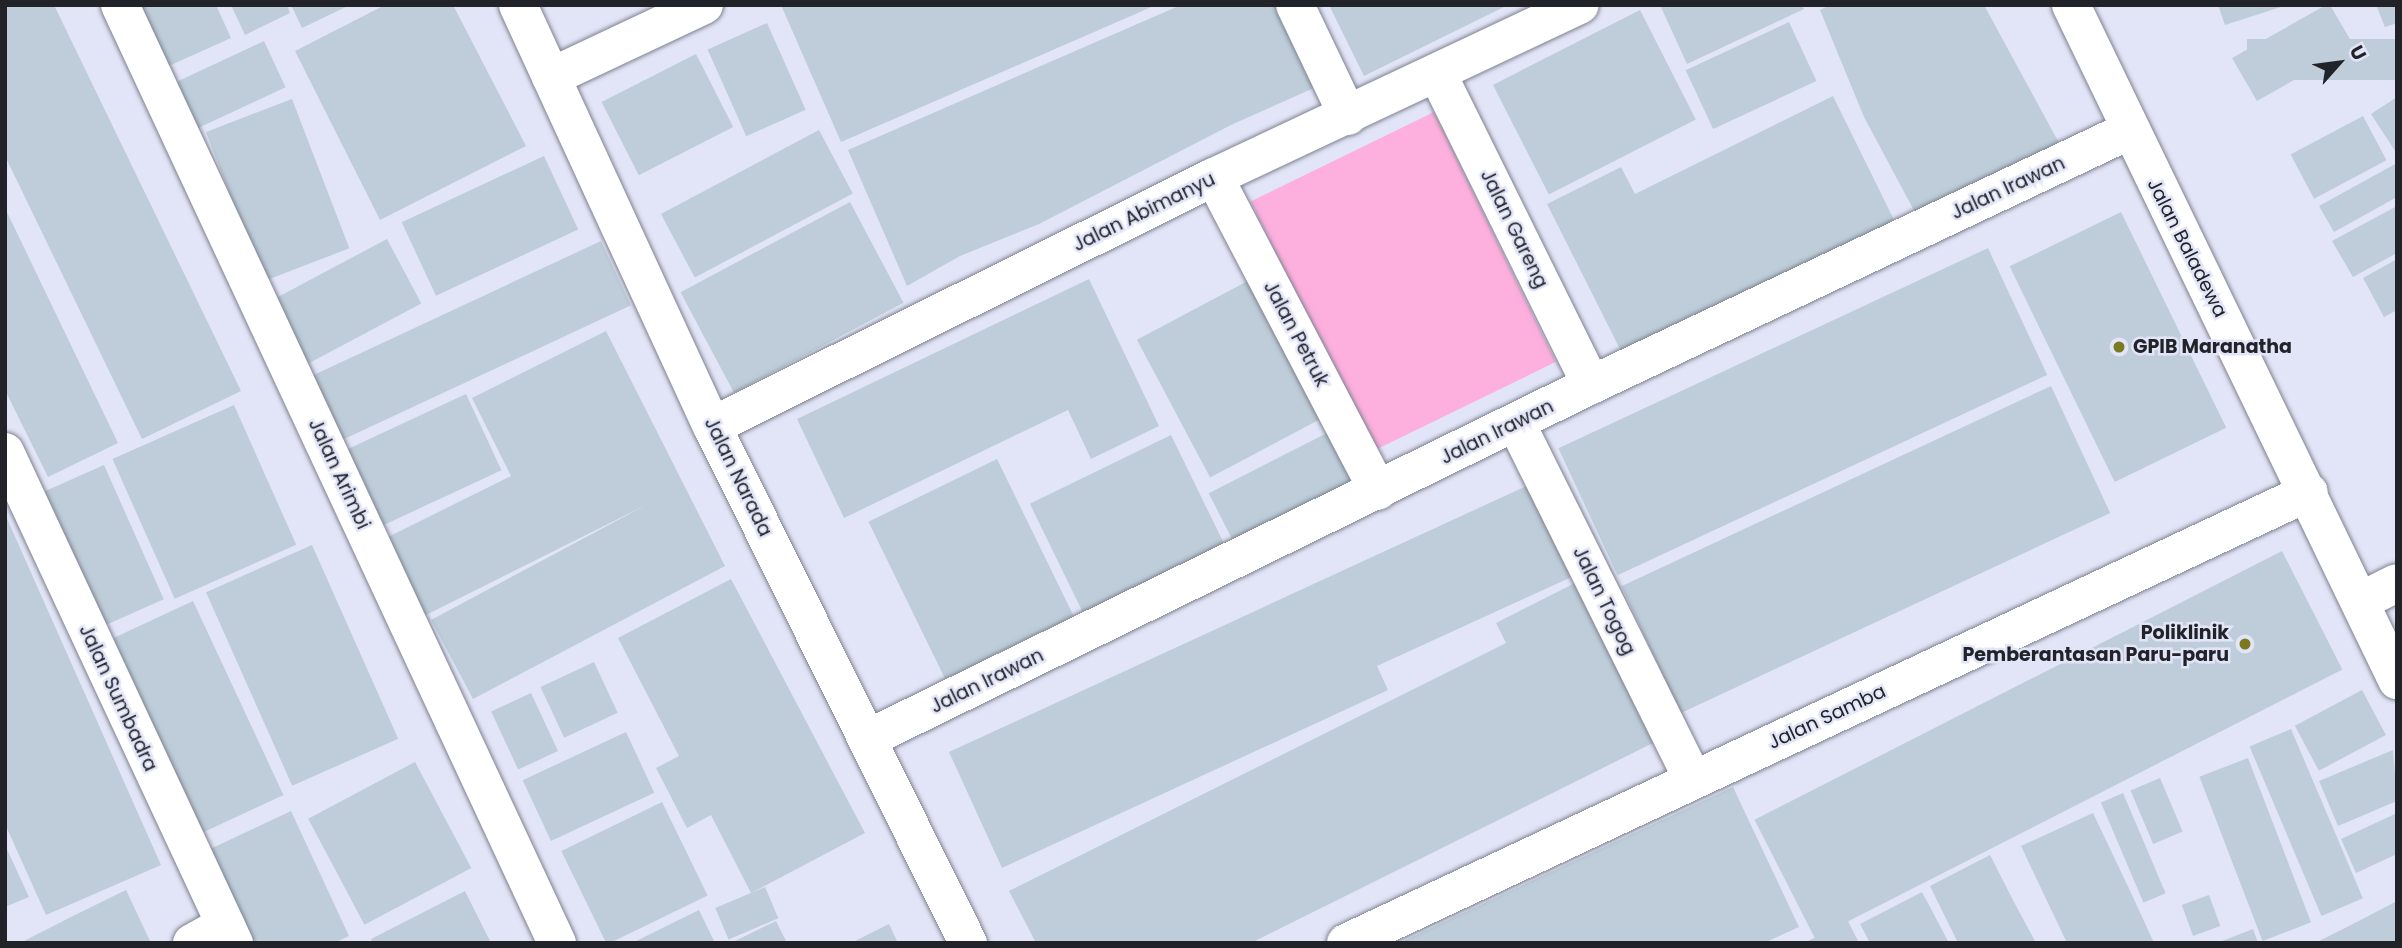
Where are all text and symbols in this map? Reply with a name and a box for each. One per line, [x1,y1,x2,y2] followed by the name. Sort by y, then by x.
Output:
[2304,28,2374,98] north arrow
[2343,41,2373,65] text: U
[1948,152,2068,224] street label: Jalan Irawan
[1475,166,1553,292] street label: Jalan Gareng
[1069,168,1219,256] street label: Jalan Abimanyu
[2142,175,2232,321] street label: Jalan Baladewa
[1259,277,1333,391] street label: Jalan Petruk
[2133,336,2292,358] place label: GPIB Maranatha
[2111,339,2127,355] marker: GPIB Maranatha
[1437,395,1557,469] street label: Jalan Irawan
[699,414,777,540] street label: Jalan Narada
[303,415,375,533] street label: Jalan Arimbi
[1568,543,1640,659] street label: Jalan Togog
[74,621,162,775] street label: Jalan Sumbadra
[1962,622,2229,666] place label: Poliklinik Pemberantasan Paru-paru
[2235,634,2255,654] marker: Poliklinik Pemberantasan Paru-paru
[927,644,1047,718] street label: Jalan Irawan
[1765,680,1889,754] street label: Jalan Samba

